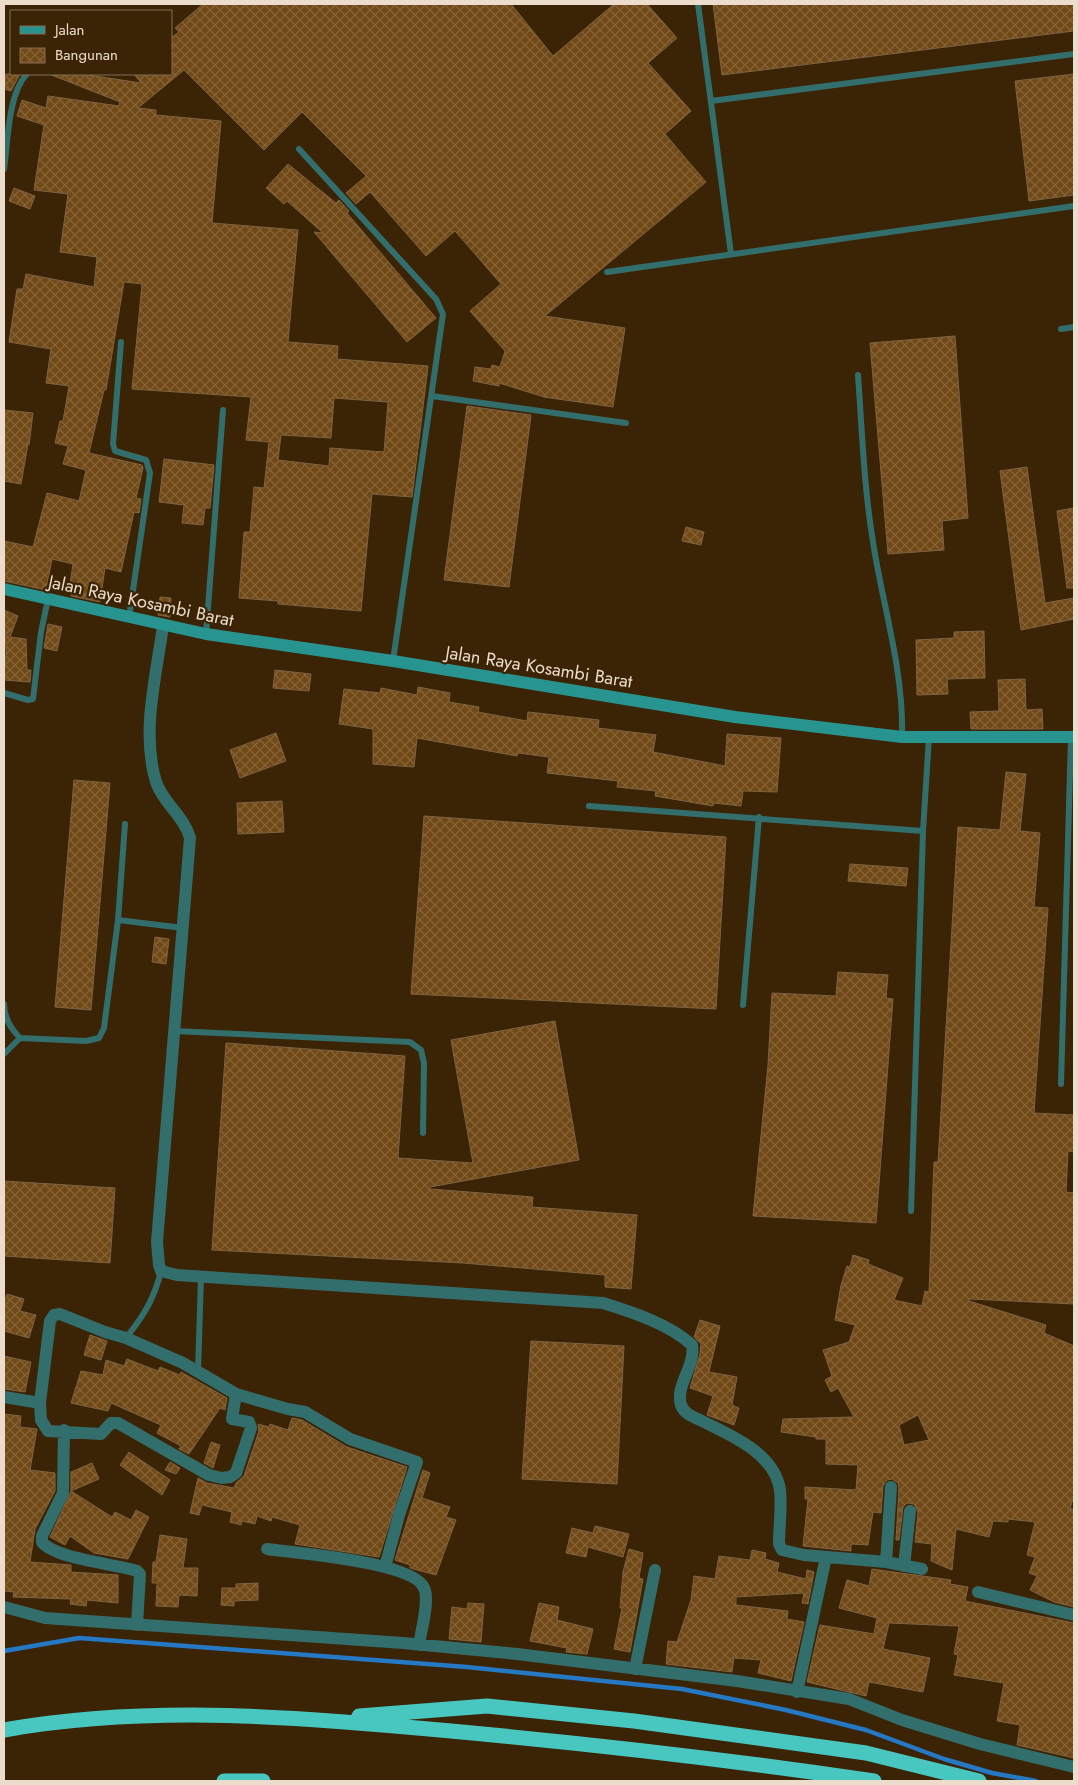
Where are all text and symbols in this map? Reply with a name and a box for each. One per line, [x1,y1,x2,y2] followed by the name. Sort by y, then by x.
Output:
[10,10,172,75] legend
[53,19,84,41] text: Jalan
[55,44,118,66] text: Bangunan
[44,568,237,633] street label: Jalan Raya Kosambi Barat
[442,639,635,695] street label: Jalan Raya Kosambi Barat

